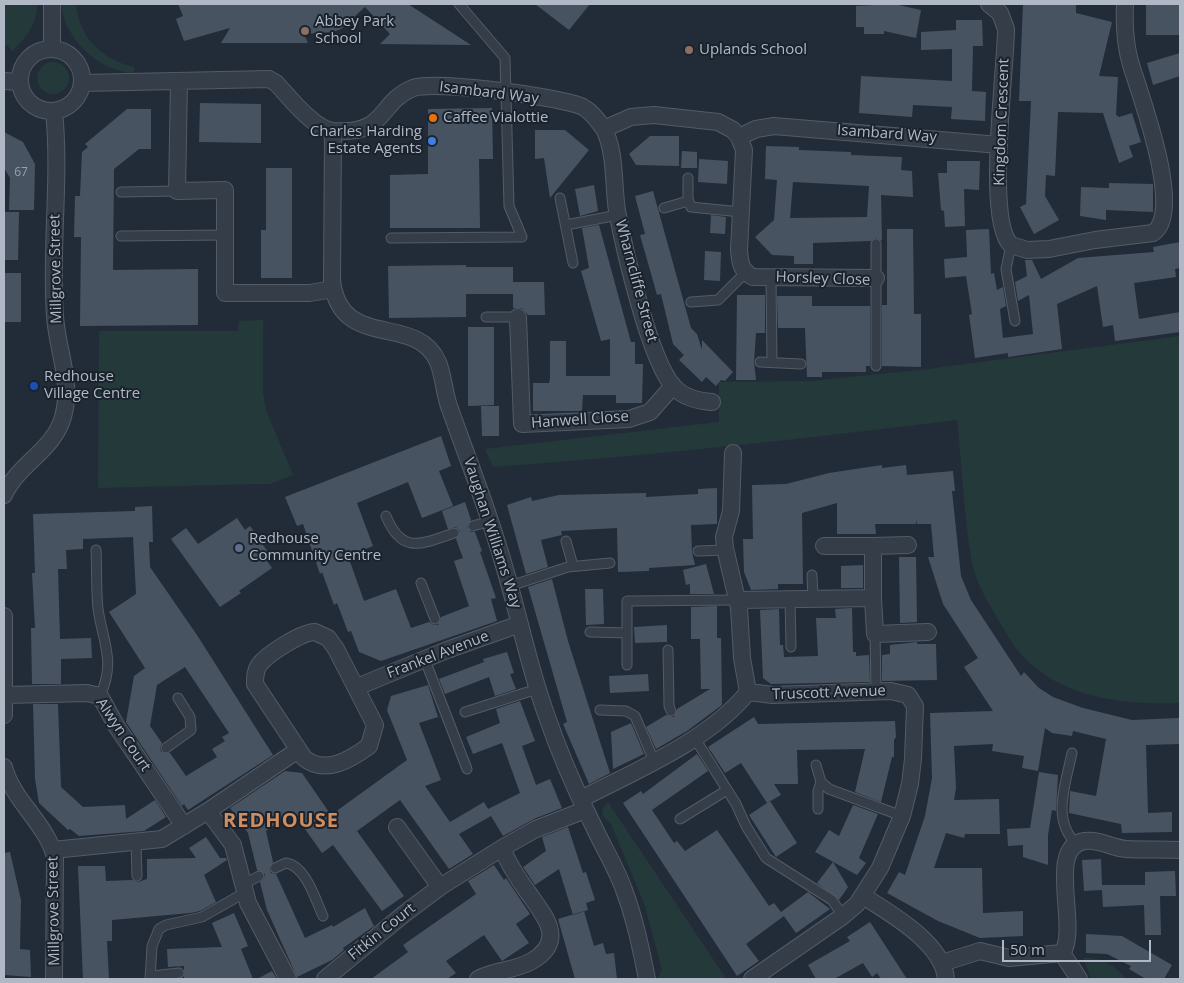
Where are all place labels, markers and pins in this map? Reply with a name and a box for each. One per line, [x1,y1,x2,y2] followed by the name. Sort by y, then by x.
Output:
[315,13,394,48] place label: Abbey Park School
[299,25,311,37] marker: Abbey Park School
[699,41,807,59] place label: Uplands School
[683,44,695,56] marker: Uplands School
[443,109,548,127] place label: Caffee Vialottie
[427,112,439,124] marker: Caffee Vialottie
[310,123,422,158] place label: Charles Harding Estate Agents
[426,135,438,147] marker: Charles Harding Estate Agents
[44,368,140,403] place label: Redhouse Village Centre
[28,380,40,392] marker: Redhouse Village Centre
[249,530,381,565] place label: Redhouse Community Centre
[233,542,245,554] marker: Redhouse Community Centre

